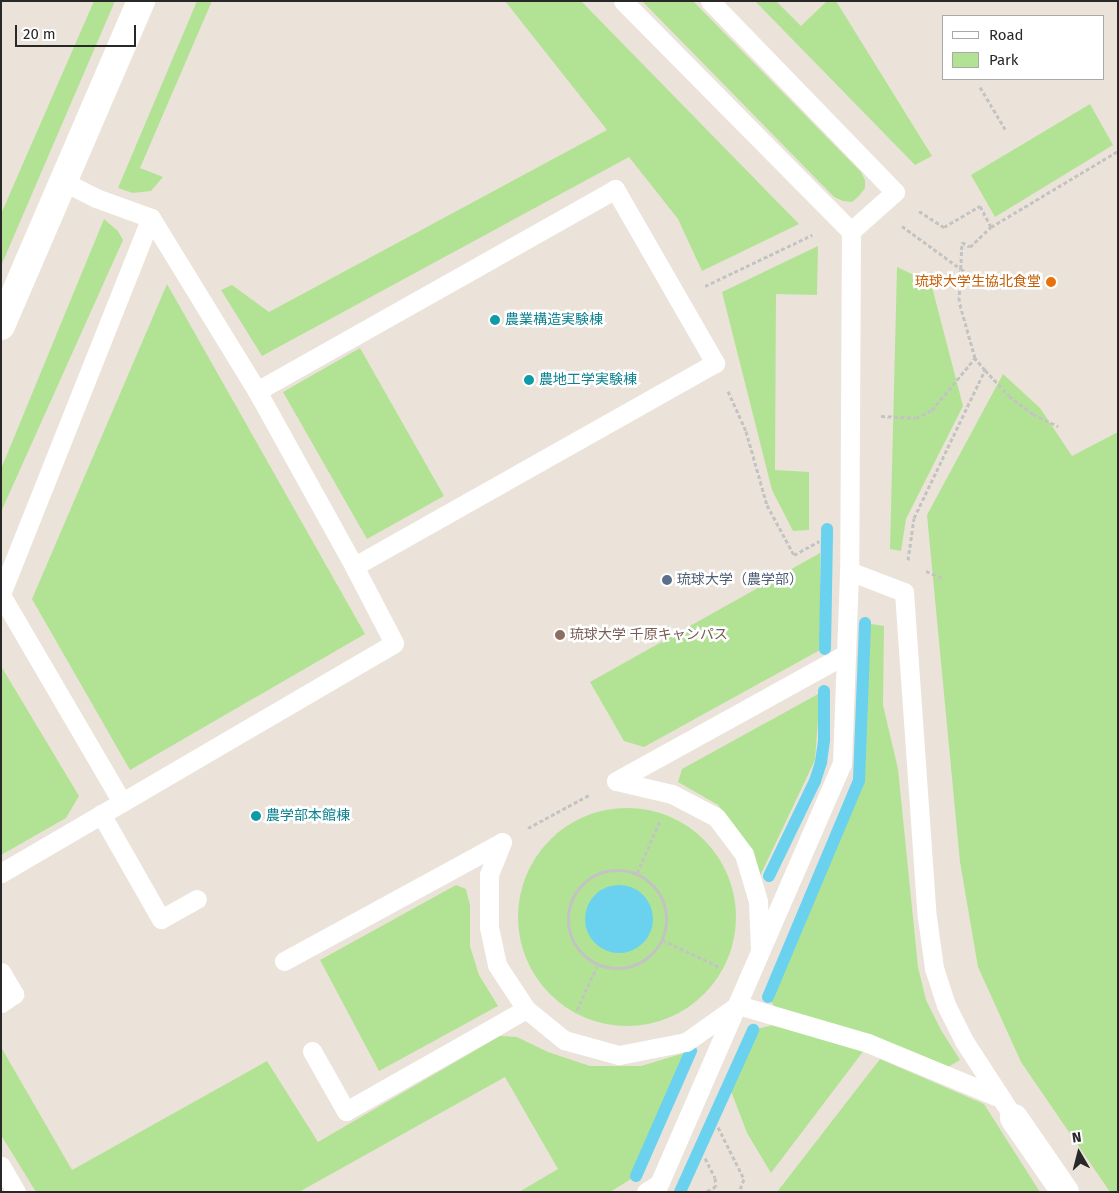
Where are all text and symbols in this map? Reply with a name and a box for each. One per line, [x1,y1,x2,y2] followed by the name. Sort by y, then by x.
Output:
[18,15,139,47] scale bar
[942,15,1104,80] legend
[23,25,56,43] text: 20 m
[989,26,1024,44] text: Road
[989,51,1019,69] text: Park
[915,274,1041,290] place label: 琉球大学生協北食堂
[1045,276,1057,288] marker: 琉球大学生協北食堂
[505,312,603,328] place label: 農業構造実験棟
[489,314,501,326] marker: 農業構造実験棟
[539,372,637,388] place label: 農地工学実験棟
[523,374,535,386] marker: 農地工学実験棟
[677,572,803,588] place label: 琉球大学（農学部）
[661,574,673,586] marker: 琉球大学（農学部）
[570,627,728,643] place label: 琉球大学 千原キャンパス
[554,629,566,641] marker: 琉球大学 千原キャンパス
[266,808,350,824] place label: 農学部本館棟
[250,810,262,822] marker: 農学部本館棟
[1054,1128,1104,1178] north arrow
[1071,1129,1083,1147] text: N

